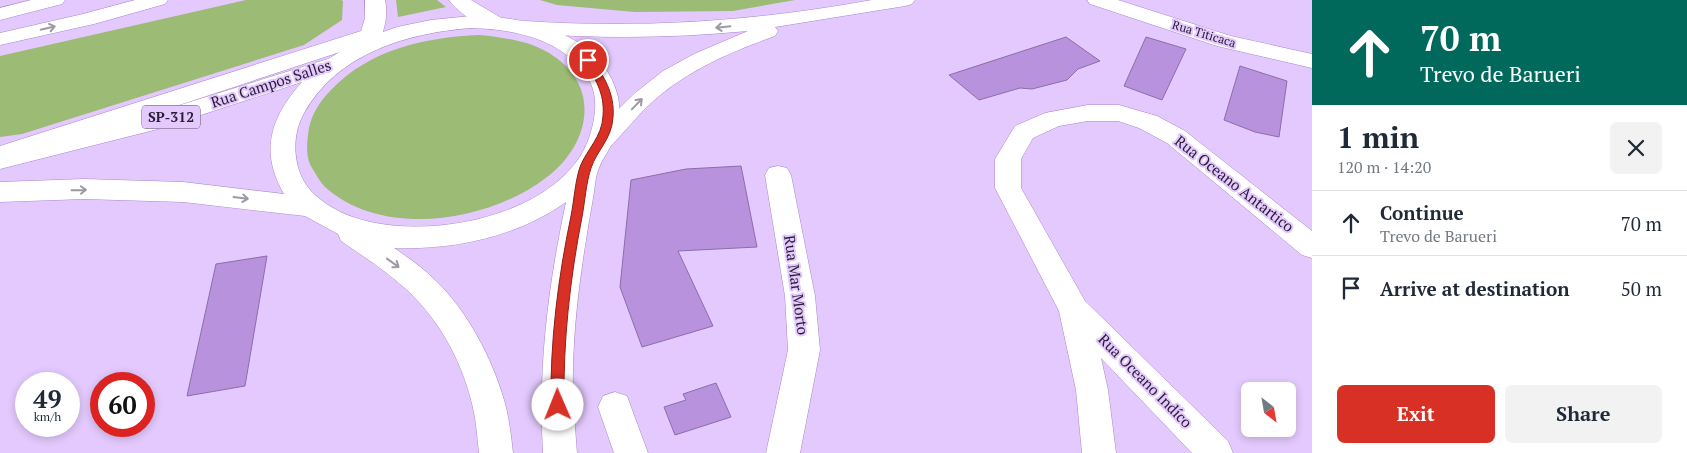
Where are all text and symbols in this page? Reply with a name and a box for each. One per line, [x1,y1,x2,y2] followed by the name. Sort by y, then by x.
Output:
[1420,15,1501,61] text: 70 m
[1170,17,1238,50] street label: Rua Titicaca
[1337,20,1402,85] icon: ahead
[715,22,731,32] one-way arrow
[39,23,55,33] one-way arrow
[567,39,609,81] pin
[574,46,602,74] icon: arrive
[208,54,333,112] street label: Rua Campos Salles
[1420,59,1581,88] text: Trevo de Barueri
[631,98,643,111] one-way arrow
[142,105,200,128] road number: SP-312
[1337,117,1419,157] text: 1 min
[1610,122,1662,174] button: close
[1171,130,1298,236] street label: Rua Oceano Antartico
[1337,156,1431,178] text: 120 m · 14:20
[71,185,87,195] one-way arrow
[233,193,249,203] one-way arrow
[1380,200,1464,225] text: Continue
[1337,209,1365,237] icon: ahead
[1621,211,1662,236] text: 70 m
[1380,225,1497,247] text: Trevo de Barueri
[780,234,814,336] street label: Rua Mar Morto
[386,258,399,269] one-way arrow
[1337,274,1365,302] icon: arrive
[1380,276,1569,301] text: Arrive at destination
[1621,276,1662,301] text: 50 m
[1094,329,1197,432] street label: Rua Oceano Indíco
[90,372,155,437] speed limit sign: 60
[531,378,583,430] position arrow
[33,382,62,415] text: 49
[1241,382,1296,438] north arrow
[1241,382,1296,437] map controls
[1337,385,1495,443] button: Exit
[1505,385,1662,443] button: Share
[34,409,61,424] text: km/h

